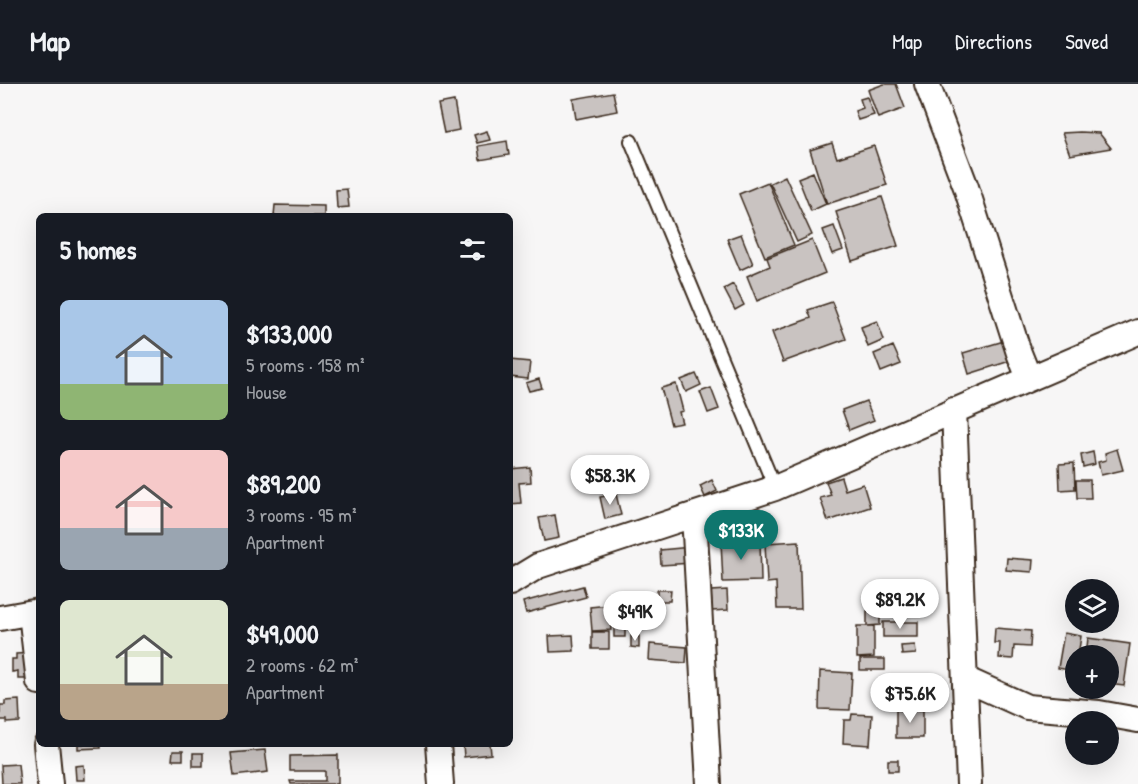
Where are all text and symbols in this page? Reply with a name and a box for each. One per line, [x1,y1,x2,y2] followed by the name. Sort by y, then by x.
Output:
[30,22,70,60] text: Map
[892,27,922,56] text: Map
[955,27,1032,56] text: Directions
[1065,27,1108,56] text: Saved
[60,232,136,267] text: 5 homes
[456,233,489,266] icon: filters
[246,316,332,351] text: $133,000
[108,324,180,396] icon: home
[246,351,365,378] text: 5 rooms · 158 m²
[246,378,287,405] text: House
[561,455,659,506] pin: $58.3K
[585,461,635,488] text: $58.3K
[246,466,321,501] text: $89,200
[108,474,180,546] icon: home
[246,501,356,528] text: 3 rooms · 95 m²
[699,510,783,561] pin: $133K
[718,516,764,543] text: $133K
[246,528,324,555] text: Apartment
[851,579,949,630] pin: $89.2K
[1065,579,1119,765] map controls
[1065,579,1119,633] button: layers
[875,585,925,612] text: $89.2K
[599,591,671,642] pin: $49K
[617,597,653,624] text: $49K
[246,616,319,651] text: $49,000
[108,624,180,696] icon: home
[1065,645,1119,699] button: +
[246,651,358,678] text: 2 rooms · 62 m²
[861,673,959,724] pin: $75.6K
[246,678,324,705] text: Apartment
[884,679,936,706] text: $75.6K
[1065,711,1119,765] button: −

